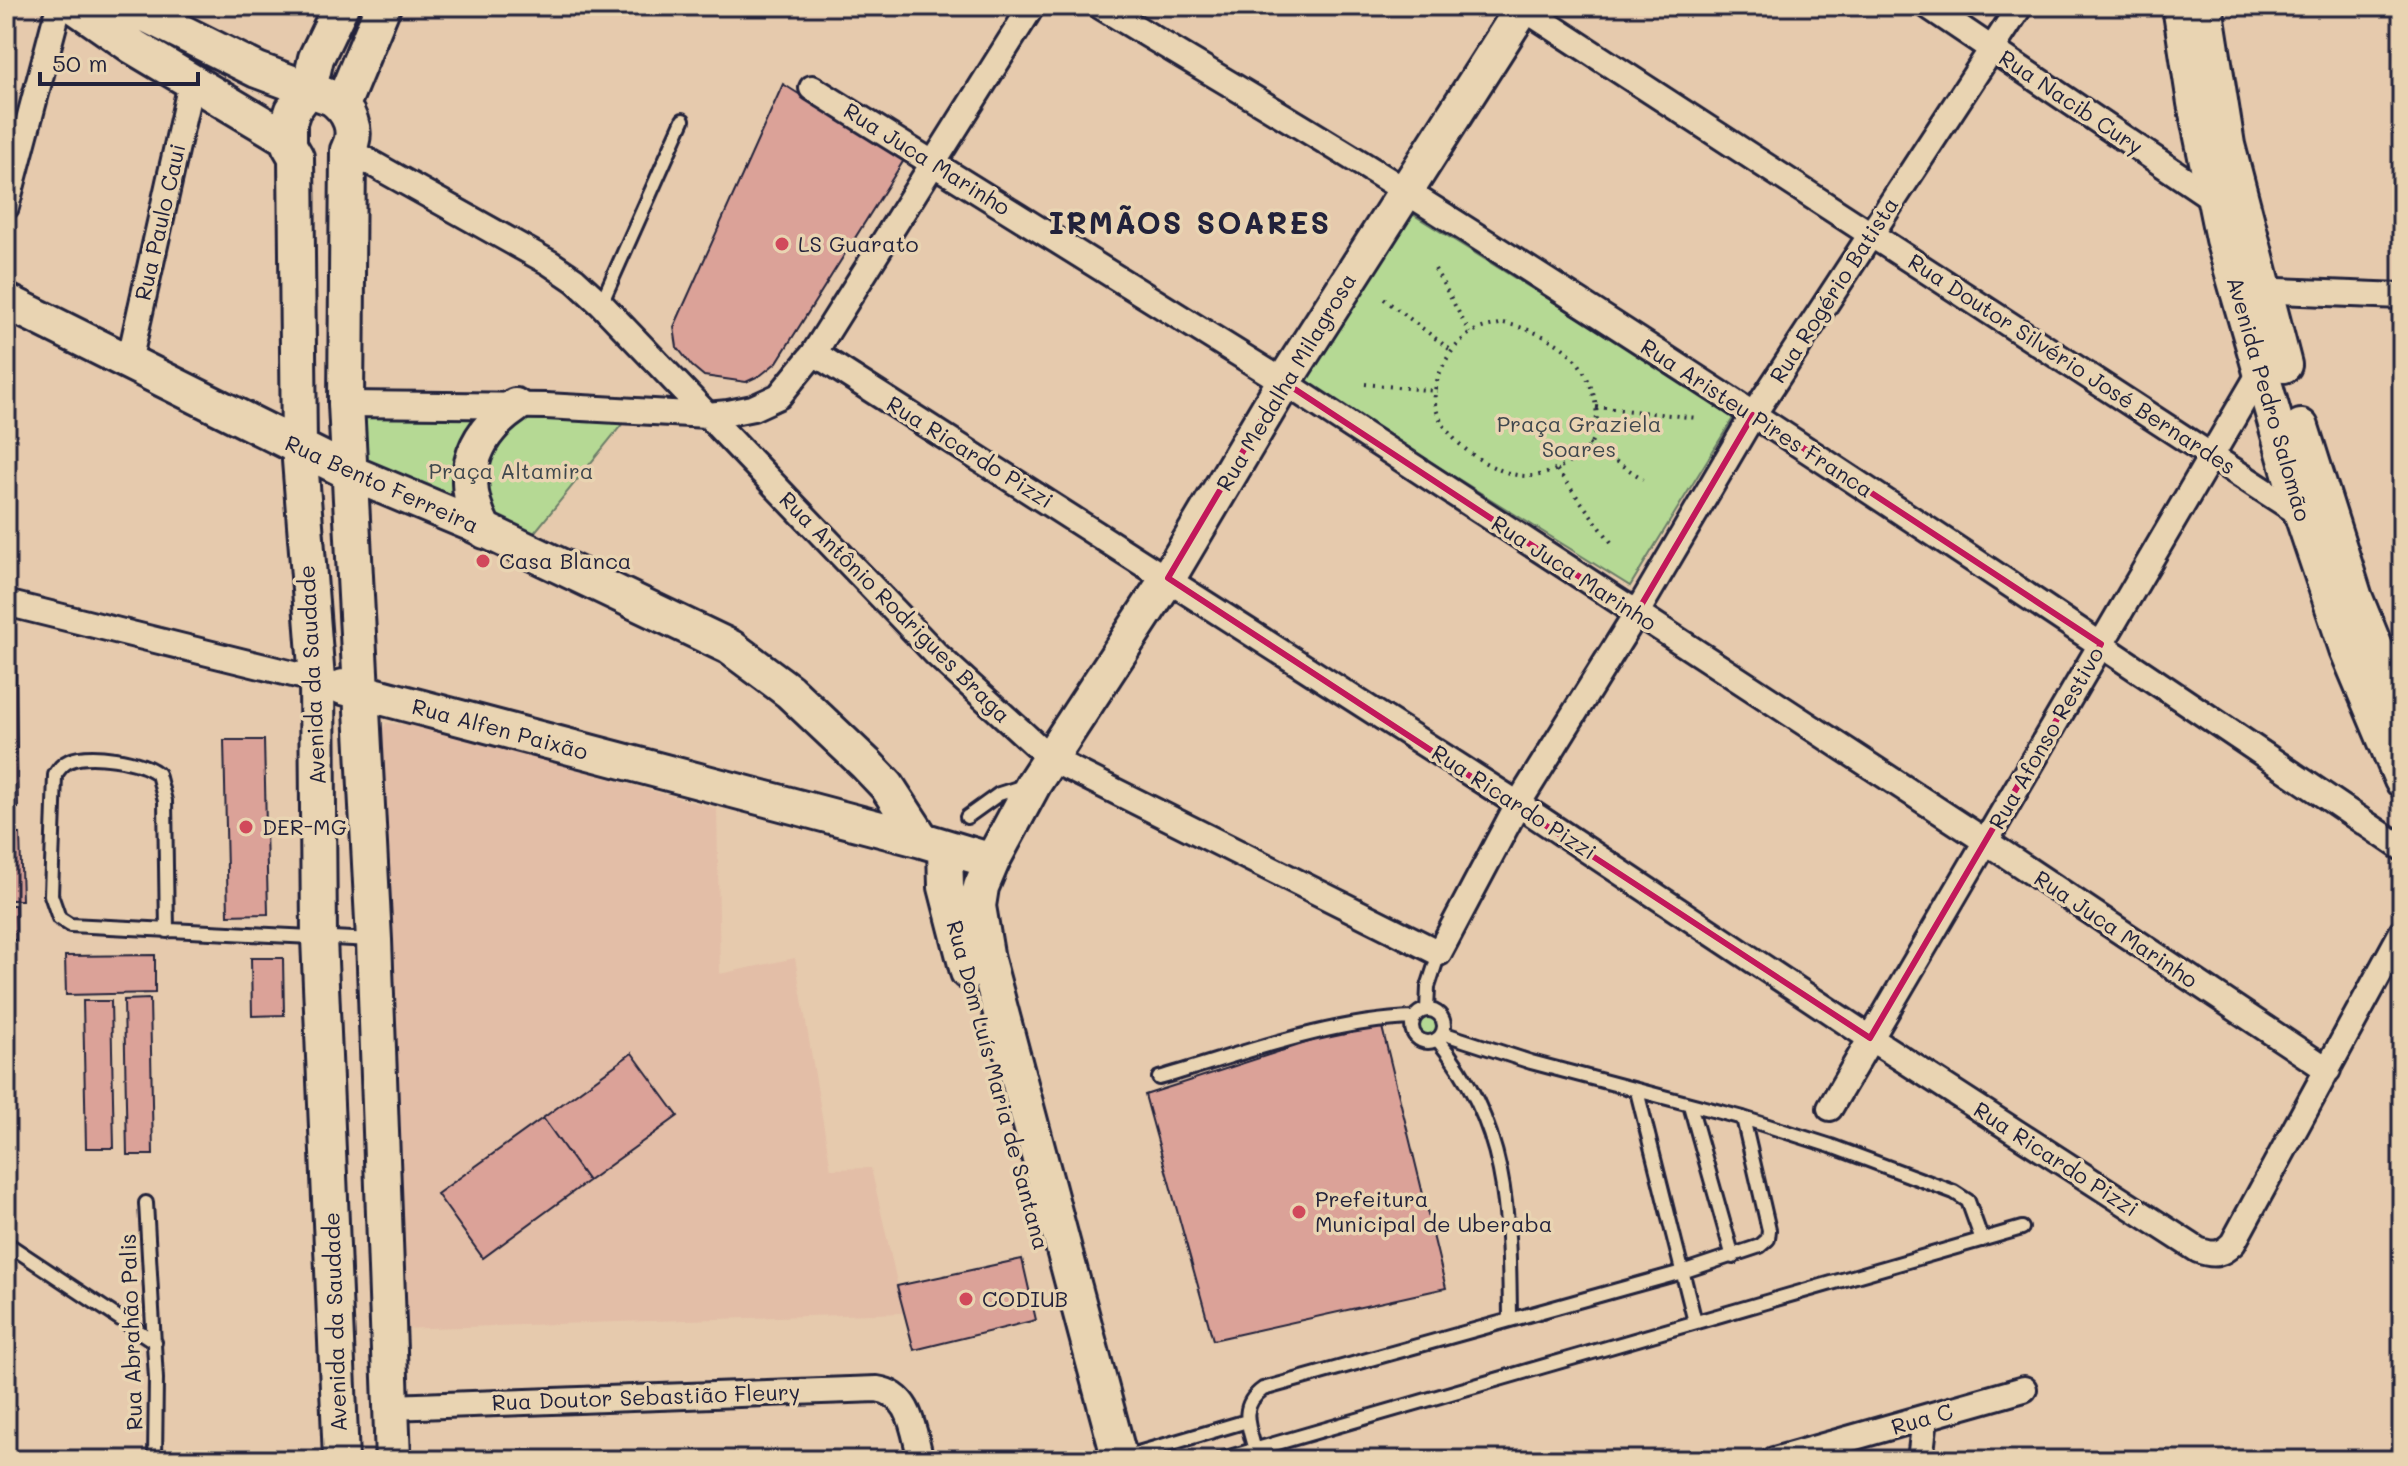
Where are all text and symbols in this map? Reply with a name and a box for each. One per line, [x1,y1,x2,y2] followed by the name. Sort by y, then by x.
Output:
[40,36,198,86] scale bar
[1994,43,2149,161] street label: Rua Nacib Cury
[52,47,108,78] text: 50 m
[838,96,1016,222] street label: Rua Juca Marinho
[127,141,192,303] street label: Rua Paulo Caui
[1763,191,1905,388] street label: Rua Rogério Batista
[1049,202,1331,242] district label: IRMÃOS SOARES
[798,229,919,258] place label: LS Guarato
[773,235,791,253] marker: LS Guarato
[1903,247,2242,481] street label: Rua Doutor Silvério José Bernardes
[1209,268,1362,496] street label: Rua Medalha Milagrosa
[2221,273,2318,524] street label: Avenida Pedro Salomão
[1636,332,1879,504] street label: Rua Aristeu Pires Franca
[882,389,1059,514] street label: Rua Ricardo Pizzi
[1497,409,1661,463] park label: Praça Graziela Soares
[281,428,484,539] street label: Rua Bento Ferreira
[428,456,594,485] park label: Praça Altamira
[773,485,1017,729] street label: Rua Antônio Rodrigues Braga
[1486,508,1662,637] street label: Rua Juca Marinho
[499,546,632,575] place label: Casa Blanca
[474,552,492,570] marker: Casa Blanca
[291,564,332,786] street label: Avenida da Saudade
[1981,641,2110,834] street label: Rua Afonso Restivo
[409,691,591,766] street label: Rua Alfen Paixão
[1426,737,1602,866] street label: Rua Ricardo Pizzi
[262,812,347,841] place label: DER-MG
[237,818,255,836] marker: DER-MG
[2029,863,2204,994] street label: Rua Juca Marinho
[941,917,1056,1253] street label: Rua Dom Luís Maria de Santana
[1968,1094,2144,1223] street label: Rua Ricardo Pizzi
[1315,1184,1552,1238] place label: Prefeitura Municipal de Uberaba
[1290,1203,1308,1221] marker: Prefeitura Municipal de Uberaba
[316,1212,353,1432] street label: Avenida da Saudade
[113,1233,148,1431] street label: Rua Abrahão Palis
[982,1284,1068,1313] place label: CODIUB
[957,1290,975,1308] marker: CODIUB
[491,1377,801,1416] street label: Rua Doutor Sebastião Fleury
[1888,1396,1956,1441] street label: Rua C

